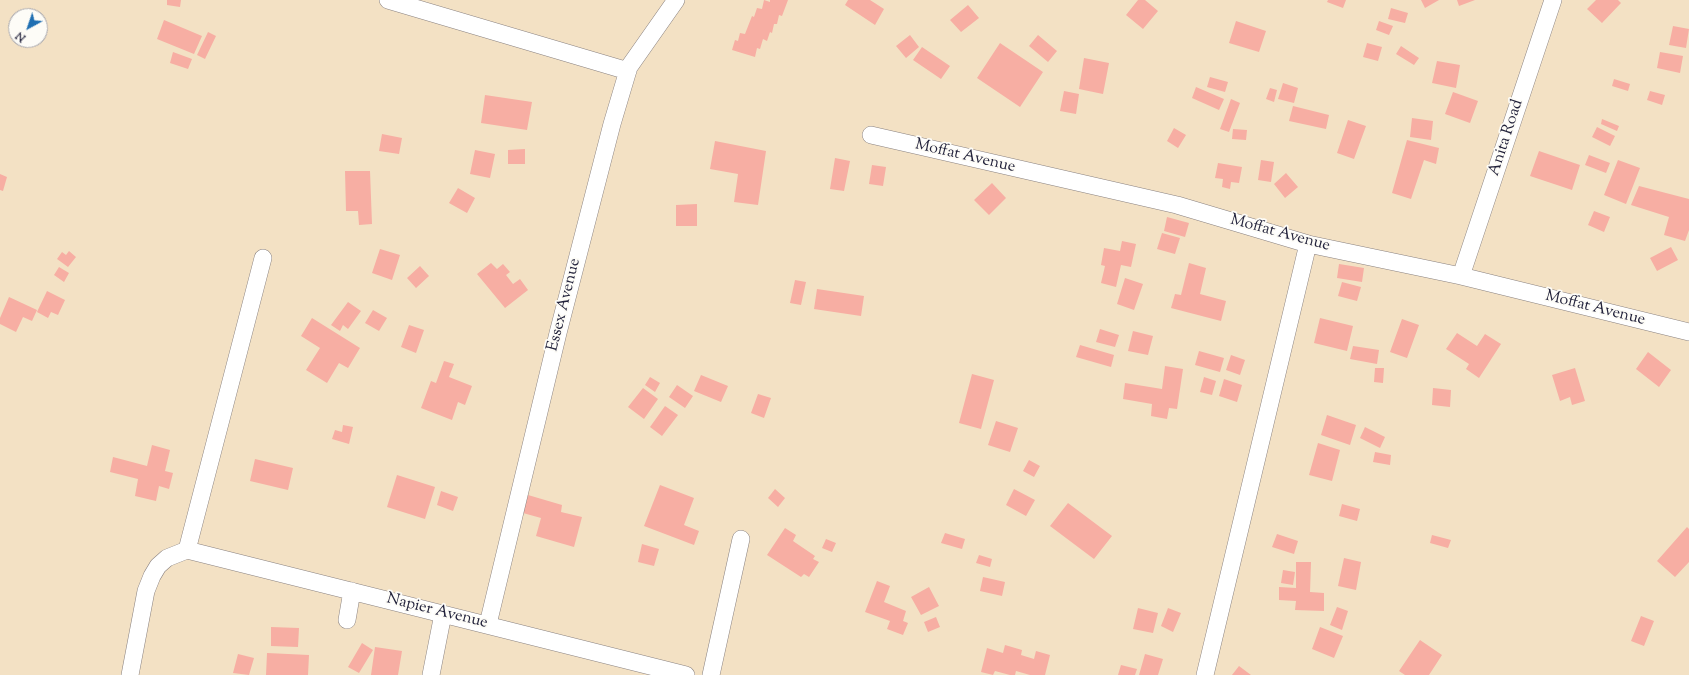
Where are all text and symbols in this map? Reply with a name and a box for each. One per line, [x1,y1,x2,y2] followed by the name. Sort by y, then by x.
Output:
[8,8,48,48] north arrow
[12,27,29,45] text: N
[1486,97,1528,179] street label: Anita Road
[913,136,1017,178] street label: Moffat Avenue
[1228,211,1332,257] street label: Moffat Avenue
[544,257,586,353] street label: Essex Avenue
[1543,287,1647,331] street label: Moffat Avenue
[384,590,490,634] street label: Napier Avenue

